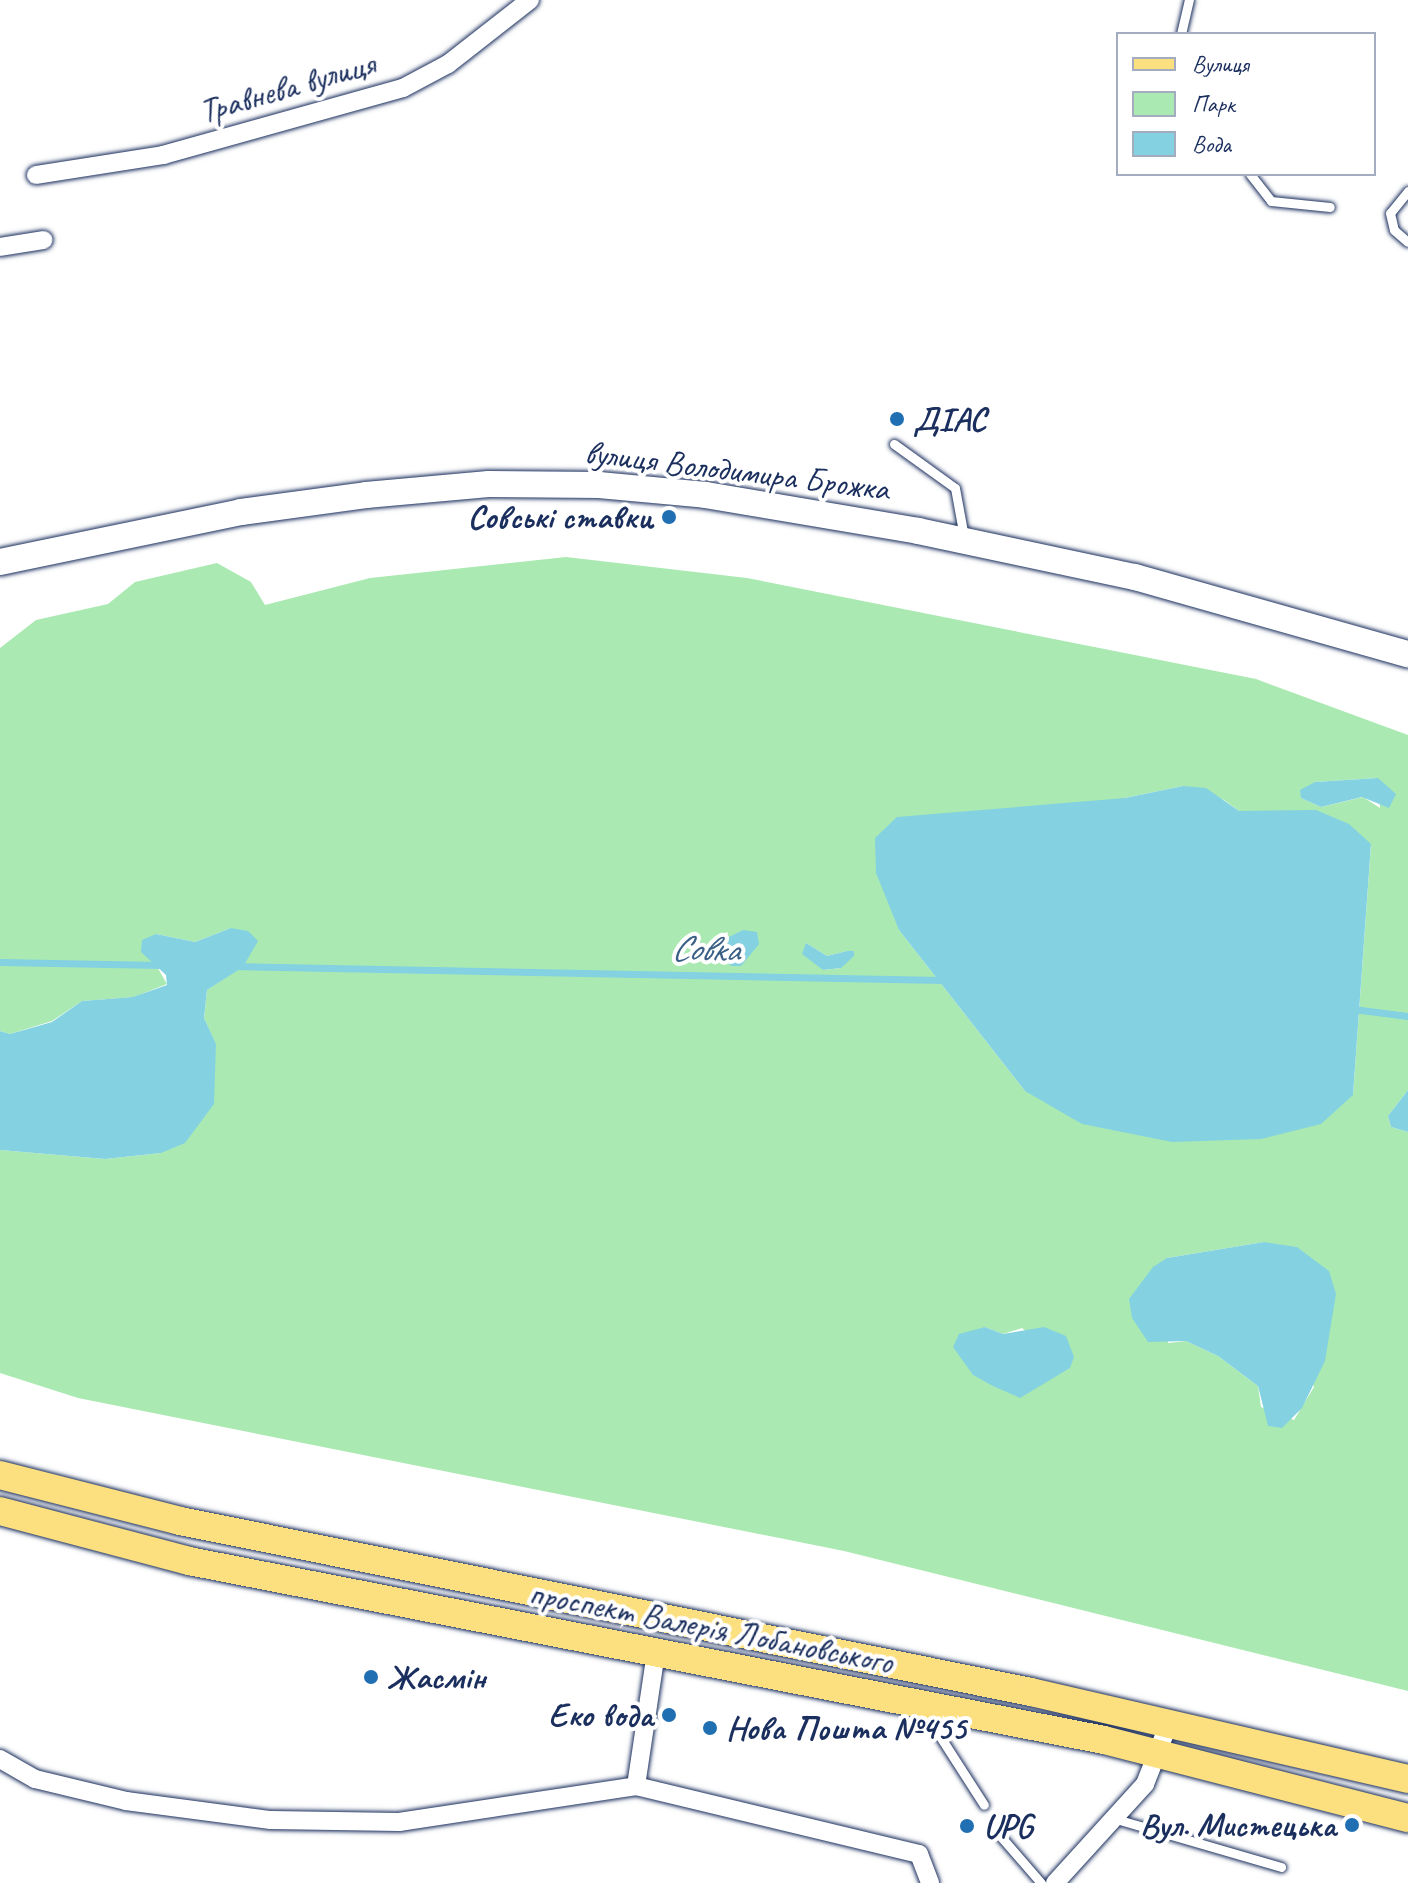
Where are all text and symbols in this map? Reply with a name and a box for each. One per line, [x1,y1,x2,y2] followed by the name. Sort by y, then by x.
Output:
[1116,32,1376,176] legend
[195,43,379,131] street label: Травнева вулиця
[1192,49,1249,79] text: Вулиця
[1192,89,1235,119] text: Парк
[1192,129,1231,159] text: Вода
[913,399,986,439] place label: ДІАС
[888,410,906,428] marker: ДІАС
[582,431,892,509] street label: вулиця Володимира Брожка
[467,497,653,537] place label: Совські ставки
[660,508,678,526] marker: Совські ставки
[671,927,739,971] water label: Совка
[525,1572,897,1682] street label: проспект Валерія Лобановського
[387,1657,486,1697] place label: Жасмін
[362,1668,380,1686] marker: Жасмін
[550,1695,653,1735] place label: Еко вода
[660,1706,678,1724] marker: Еко вода
[726,1708,964,1748] place label: Нова Пошта №455
[701,1719,719,1737] marker: Нова Пошта №455
[1140,1805,1336,1845] place label: Вул. Мистецька
[983,1806,1033,1846] place label: UPG
[1343,1816,1361,1834] marker: Вул. Мистецька
[958,1817,976,1835] marker: UPG

